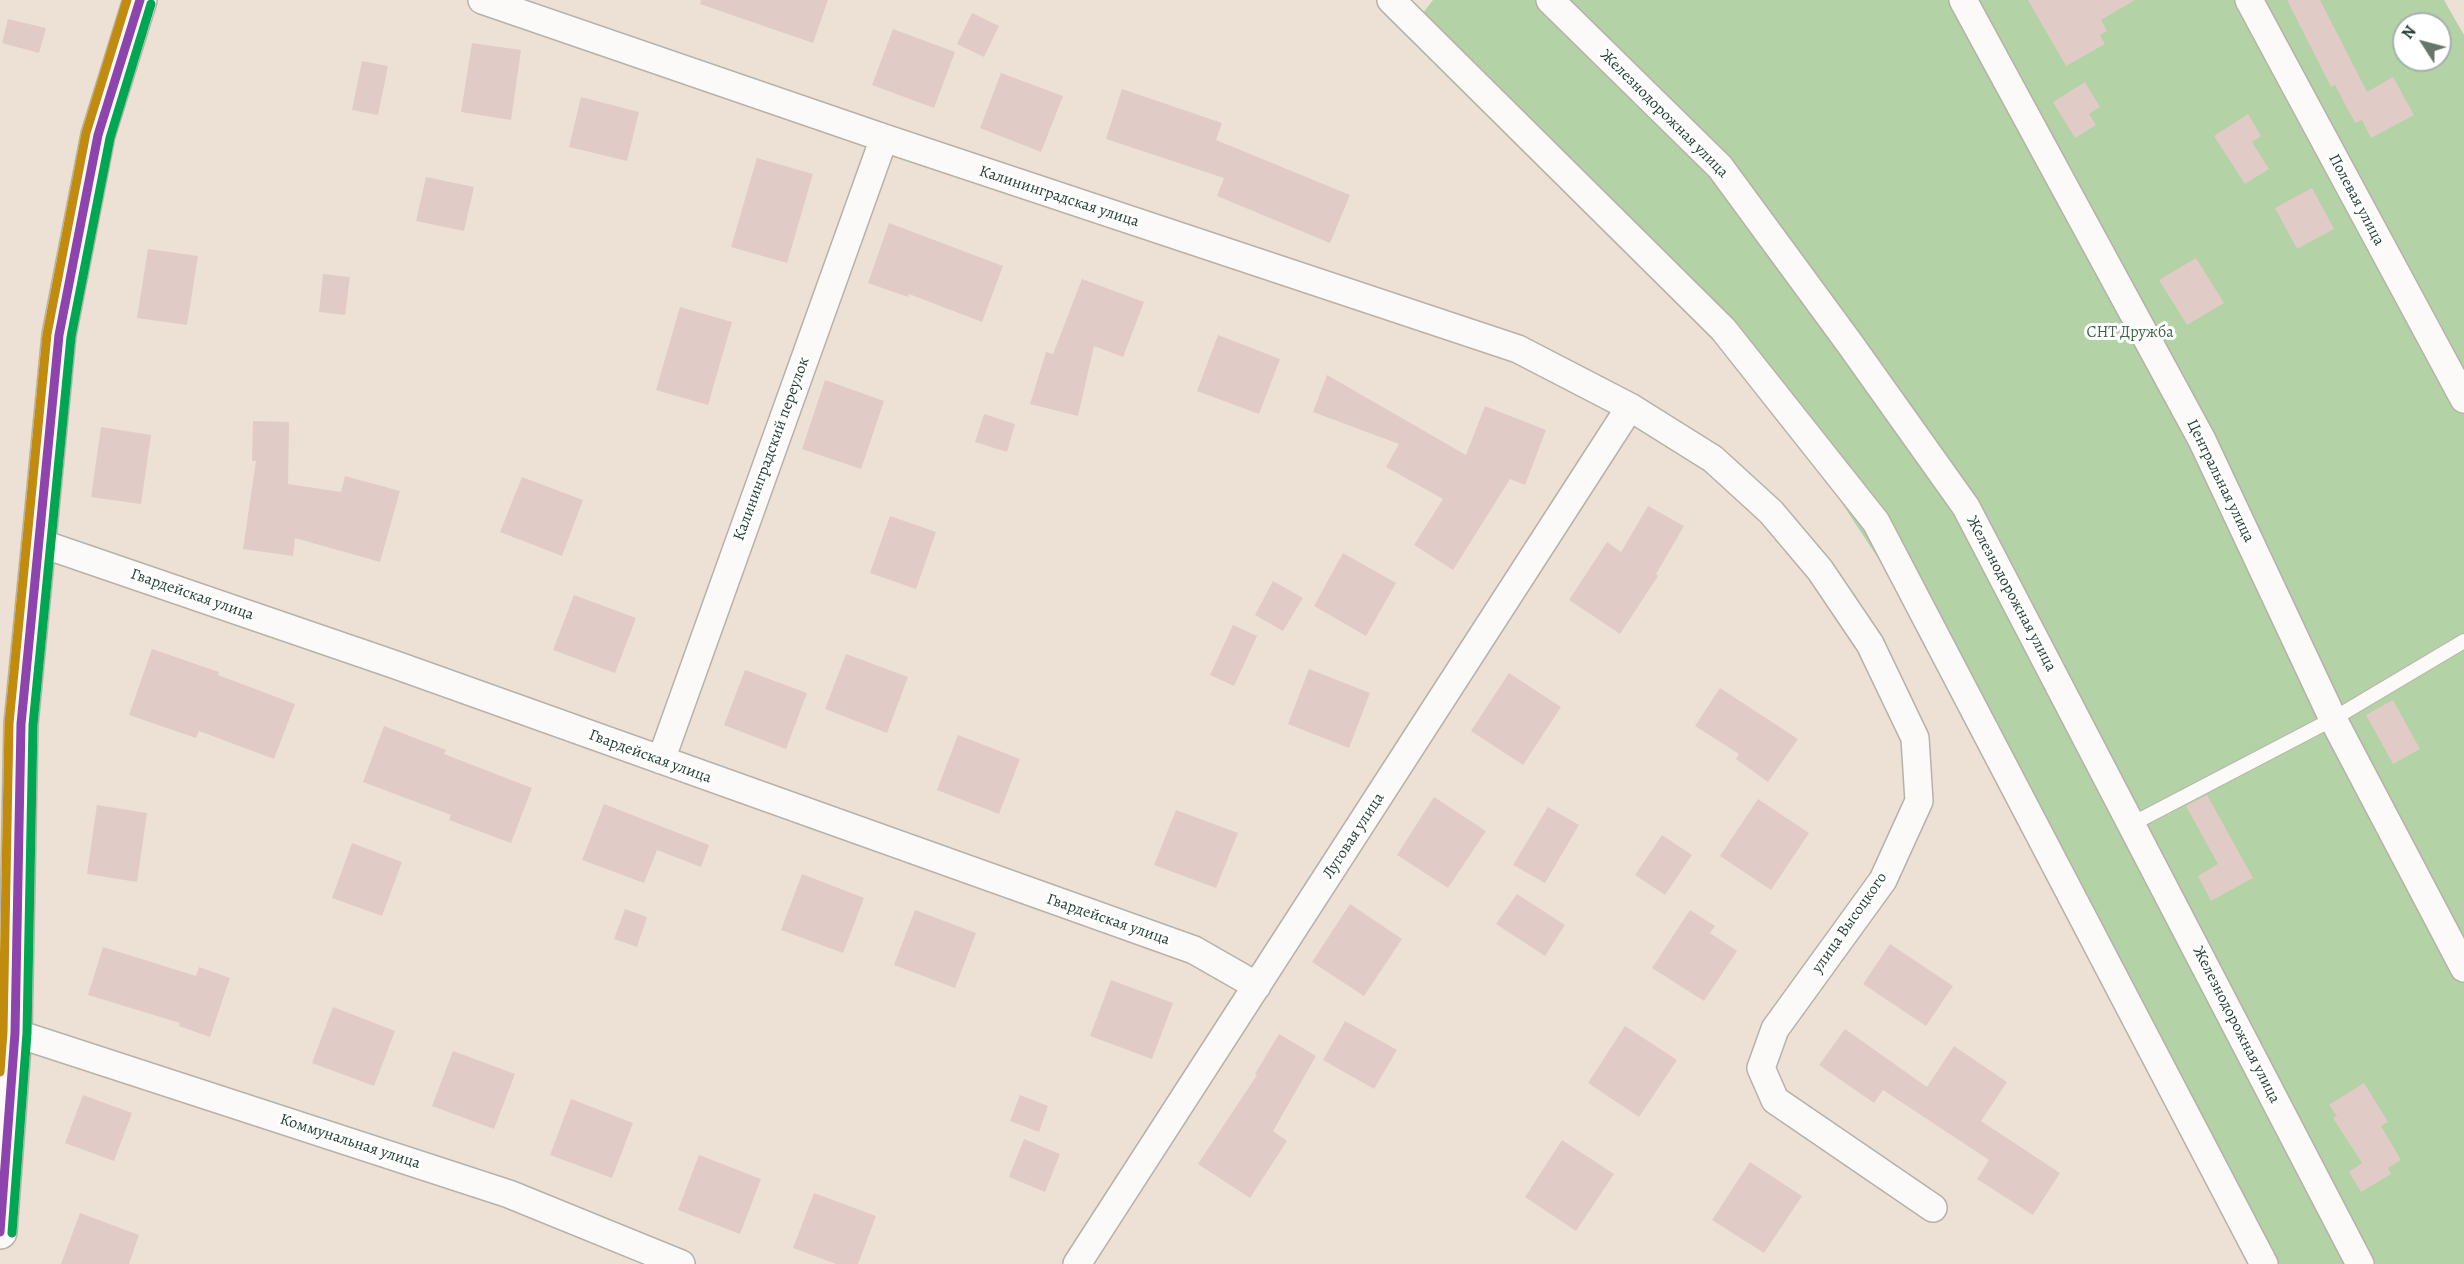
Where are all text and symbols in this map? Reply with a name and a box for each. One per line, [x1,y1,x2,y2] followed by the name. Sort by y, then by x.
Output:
[2392,12,2452,72] north arrow
[2397,21,2421,44] text: N
[1596,46,1732,182] street label: Железнодорожная улица
[2324,151,2388,249] street label: Полевая улица
[977,162,1141,232] street label: Калининградская улица
[2086,323,2174,343] park label: СНТ Дружба
[730,355,814,543] street label: Калининградский переулок
[2182,416,2258,546] street label: Центральная улица
[1962,513,2060,675] street label: Железнодорожная улица
[128,565,256,625] street label: Гвардейская улица
[586,726,714,788] street label: Гвардейская улица
[1319,789,1389,883] street label: Луговая улица
[1808,869,1892,977] street label: улица Высоцкого
[1044,890,1172,950] street label: Гвардейская улица
[2188,943,2284,1107] street label: Железнодорожная улица
[277,1110,423,1174] street label: Коммунальная улица

